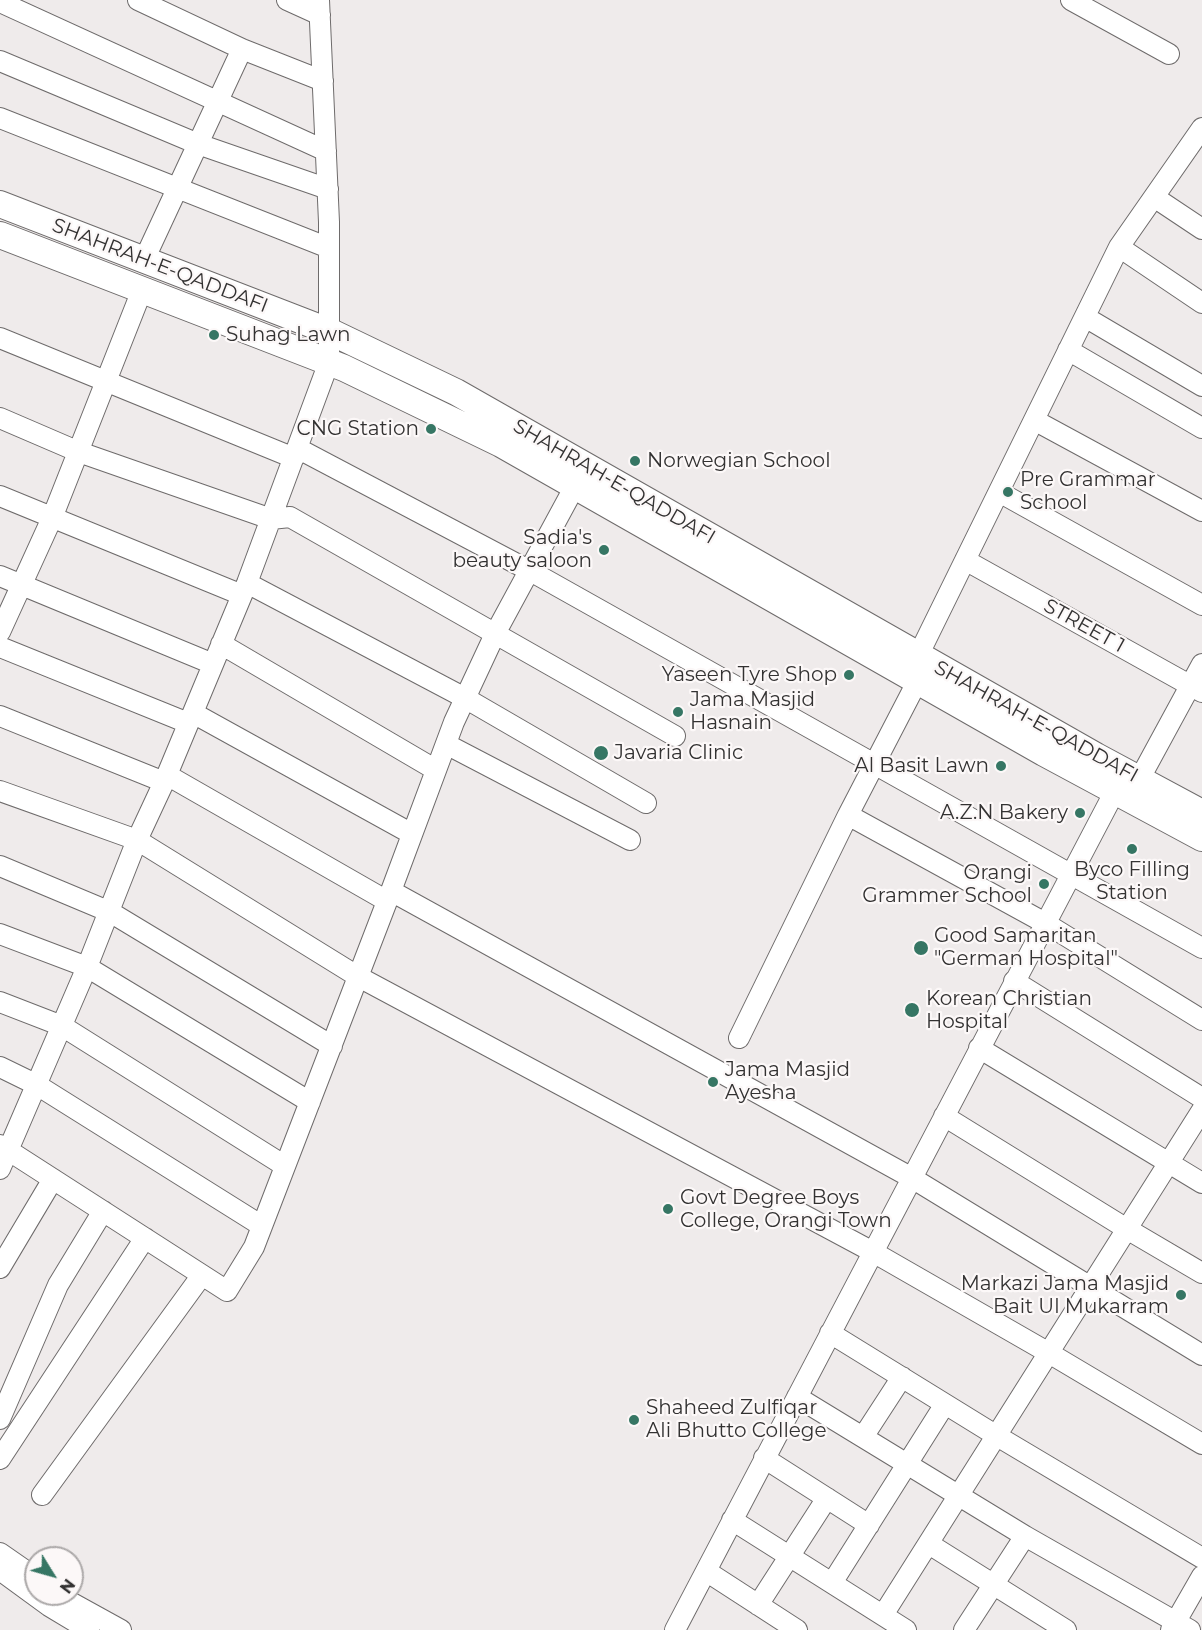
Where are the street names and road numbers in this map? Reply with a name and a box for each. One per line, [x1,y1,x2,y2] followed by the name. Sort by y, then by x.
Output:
[49,214,271,318] street label: SHAHRAH-E-QADDAFI
[509,414,719,550] street label: SHAHRAH-E-QADDAFI
[1039,594,1129,658] street label: STREET 1
[930,656,1142,788] street label: SHAHRAH-E-QADDAFI

